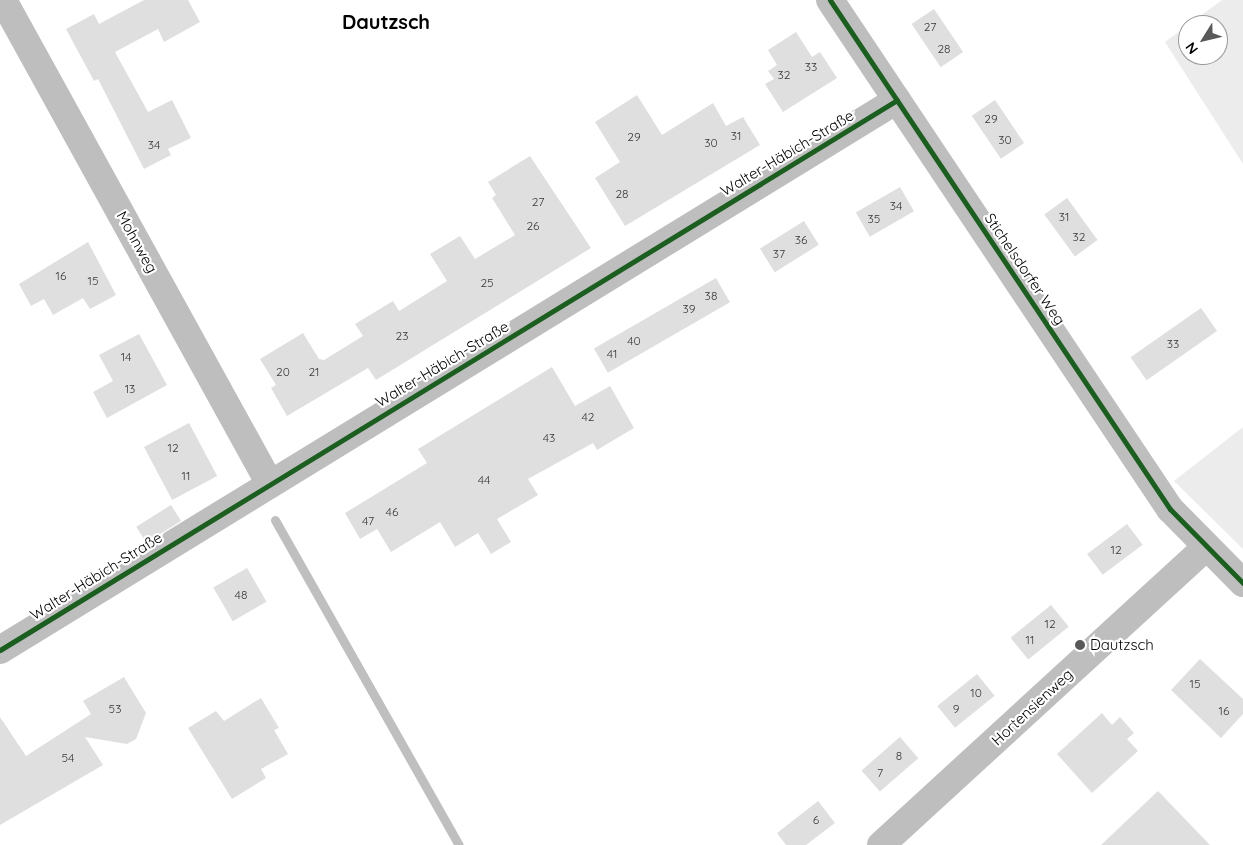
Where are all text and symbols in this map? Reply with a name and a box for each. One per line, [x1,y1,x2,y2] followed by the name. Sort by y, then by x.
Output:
[342,9,430,33] district label: Dautzsch
[1178,15,1228,65] north arrow
[924,20,936,34] house number: 27
[1181,39,1202,58] text: N
[937,42,951,56] house number: 28
[805,60,817,74] house number: 33
[778,68,790,82] house number: 32
[717,106,857,200] street label: Walter-Häbich-Straße
[984,112,998,126] house number: 29
[731,129,741,143] house number: 31
[627,130,641,144] house number: 29
[998,133,1012,147] house number: 30
[704,136,718,150] house number: 30
[148,138,160,152] house number: 34
[615,187,629,201] house number: 28
[532,195,544,209] house number: 27
[890,199,902,213] house number: 34
[113,208,161,276] street label: Mohnweg
[981,210,1069,328] street label: Stichelsdorfer Weg
[1059,210,1069,224] house number: 31
[868,212,880,226] house number: 35
[526,219,540,233] house number: 26
[1073,230,1085,244] house number: 32
[795,233,807,247] house number: 36
[773,247,785,261] house number: 37
[56,269,66,283] house number: 16
[88,274,98,288] house number: 15
[480,276,494,290] house number: 25
[705,289,717,303] house number: 38
[683,302,695,316] house number: 39
[372,317,512,411] street label: Walter-Häbich-Straße
[396,329,408,343] house number: 23
[627,334,641,348] house number: 40
[1167,337,1179,351] house number: 33
[607,347,617,361] house number: 41
[121,350,131,364] house number: 14
[276,365,290,379] house number: 20
[308,365,320,379] house number: 21
[125,382,135,396] house number: 13
[582,410,594,424] house number: 42
[543,431,555,445] house number: 43
[167,441,179,455] house number: 12
[182,469,190,483] house number: 11
[478,473,490,487] house number: 44
[386,505,398,519] house number: 46
[362,514,374,528] house number: 47
[27,528,165,624] street label: Walter-Häbich-Straße
[1110,543,1122,557] house number: 12
[235,588,247,602] house number: 48
[1044,617,1056,631] house number: 12
[1026,633,1034,647] house number: 11
[1090,636,1154,654] place label: Dautzsch
[1074,639,1086,651] marker: Dautzsch
[988,665,1076,749] street label: Hortensienweg
[1190,677,1200,691] house number: 15
[970,686,982,700] house number: 10
[109,702,121,716] house number: 53
[953,702,959,716] house number: 9
[1219,704,1229,718] house number: 16
[896,749,902,763] house number: 8
[62,751,74,765] house number: 54
[877,766,883,780] house number: 7
[813,813,819,827] house number: 6

